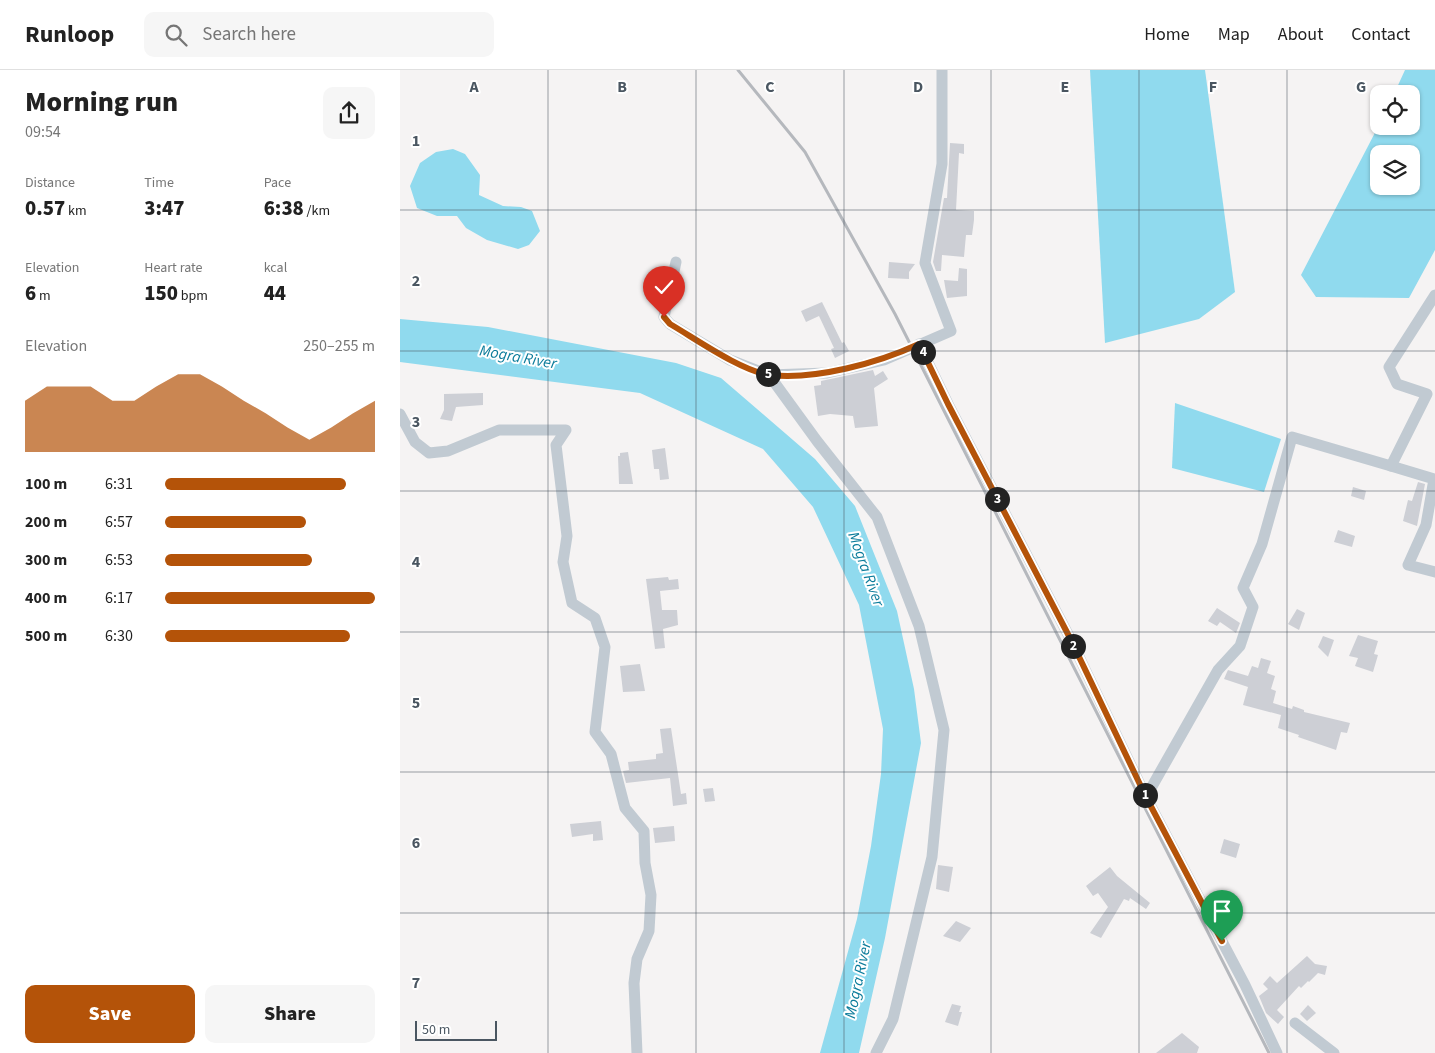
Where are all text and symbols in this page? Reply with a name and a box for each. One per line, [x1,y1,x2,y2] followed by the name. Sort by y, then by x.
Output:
[144,12,494,57] search box
[25,17,114,52] text: Runloop
[162,21,190,49] icon: search
[202,21,296,48] text: Search here
[1144,22,1190,47] text: Home
[1218,22,1250,47] text: Map
[1278,22,1323,47] text: About
[1351,22,1410,47] text: Contact
[468,76,479,98] text: A
[617,76,627,98] text: B
[765,76,775,98] text: C
[913,76,923,98] text: D
[1061,76,1069,98] text: E
[1209,76,1217,98] text: F
[1356,76,1366,98] text: G
[25,82,178,122] text: Morning run
[1370,85,1420,195] map controls
[1370,85,1420,135] button: locate
[323,87,375,139] button: share
[25,121,61,143] text: 09:54
[412,130,420,152] text: 1
[1370,145,1420,195] button: layers
[25,173,75,193] text: Distance
[144,173,174,193] text: Time
[264,173,291,193] text: Pace
[25,193,65,223] text: 0.57
[144,193,184,223] text: 3:47
[264,193,304,223] text: 6:38
[65,201,87,221] text: km
[304,201,330,221] text: /km
[25,258,80,278] text: Elevation
[144,258,203,278] text: Heart rate
[264,258,287,278] text: kcal
[643,266,685,317] pin
[412,270,420,292] text: 2
[650,273,678,301] icon: check
[25,278,36,308] text: 6
[144,278,178,308] text: 150
[264,278,286,308] text: 44
[36,286,51,306] text: m
[178,286,208,306] text: bpm
[25,335,87,357] text: Elevation
[303,335,375,357] text: 250–255 m
[478,339,560,375] water label: Mogra River
[910,340,936,364] pin: 4
[920,342,927,362] text: 4
[756,362,780,386] pin: 5
[765,364,772,384] text: 5
[412,411,420,433] text: 3
[25,473,67,495] text: 100 m
[105,473,133,495] text: 6:31
[984,486,1010,512] pin: 3
[994,489,1001,509] text: 3
[25,511,67,533] text: 200 m
[105,511,133,533] text: 6:57
[842,529,890,611] water label: Mogra River
[25,549,67,571] text: 300 m
[105,549,133,571] text: 6:53
[412,551,421,573] text: 4
[25,587,67,609] text: 400 m
[105,587,133,609] text: 6:17
[25,625,67,647] text: 500 m
[105,625,133,647] text: 6:30
[1060,634,1086,658] pin: 2
[1070,636,1077,656] text: 2
[412,692,420,714] text: 5
[1132,782,1158,808] pin: 1
[1142,785,1149,805] text: 1
[412,832,420,854] text: 6
[1201,890,1243,941] pin
[1208,897,1236,925] icon: arrive
[839,938,877,1020] water label: Mogra River
[412,972,420,994] text: 7
[25,985,195,1043] button: Save
[205,985,375,1043] button: Share
[415,1018,498,1041] scale bar
[422,1020,450,1040] text: 50 m

